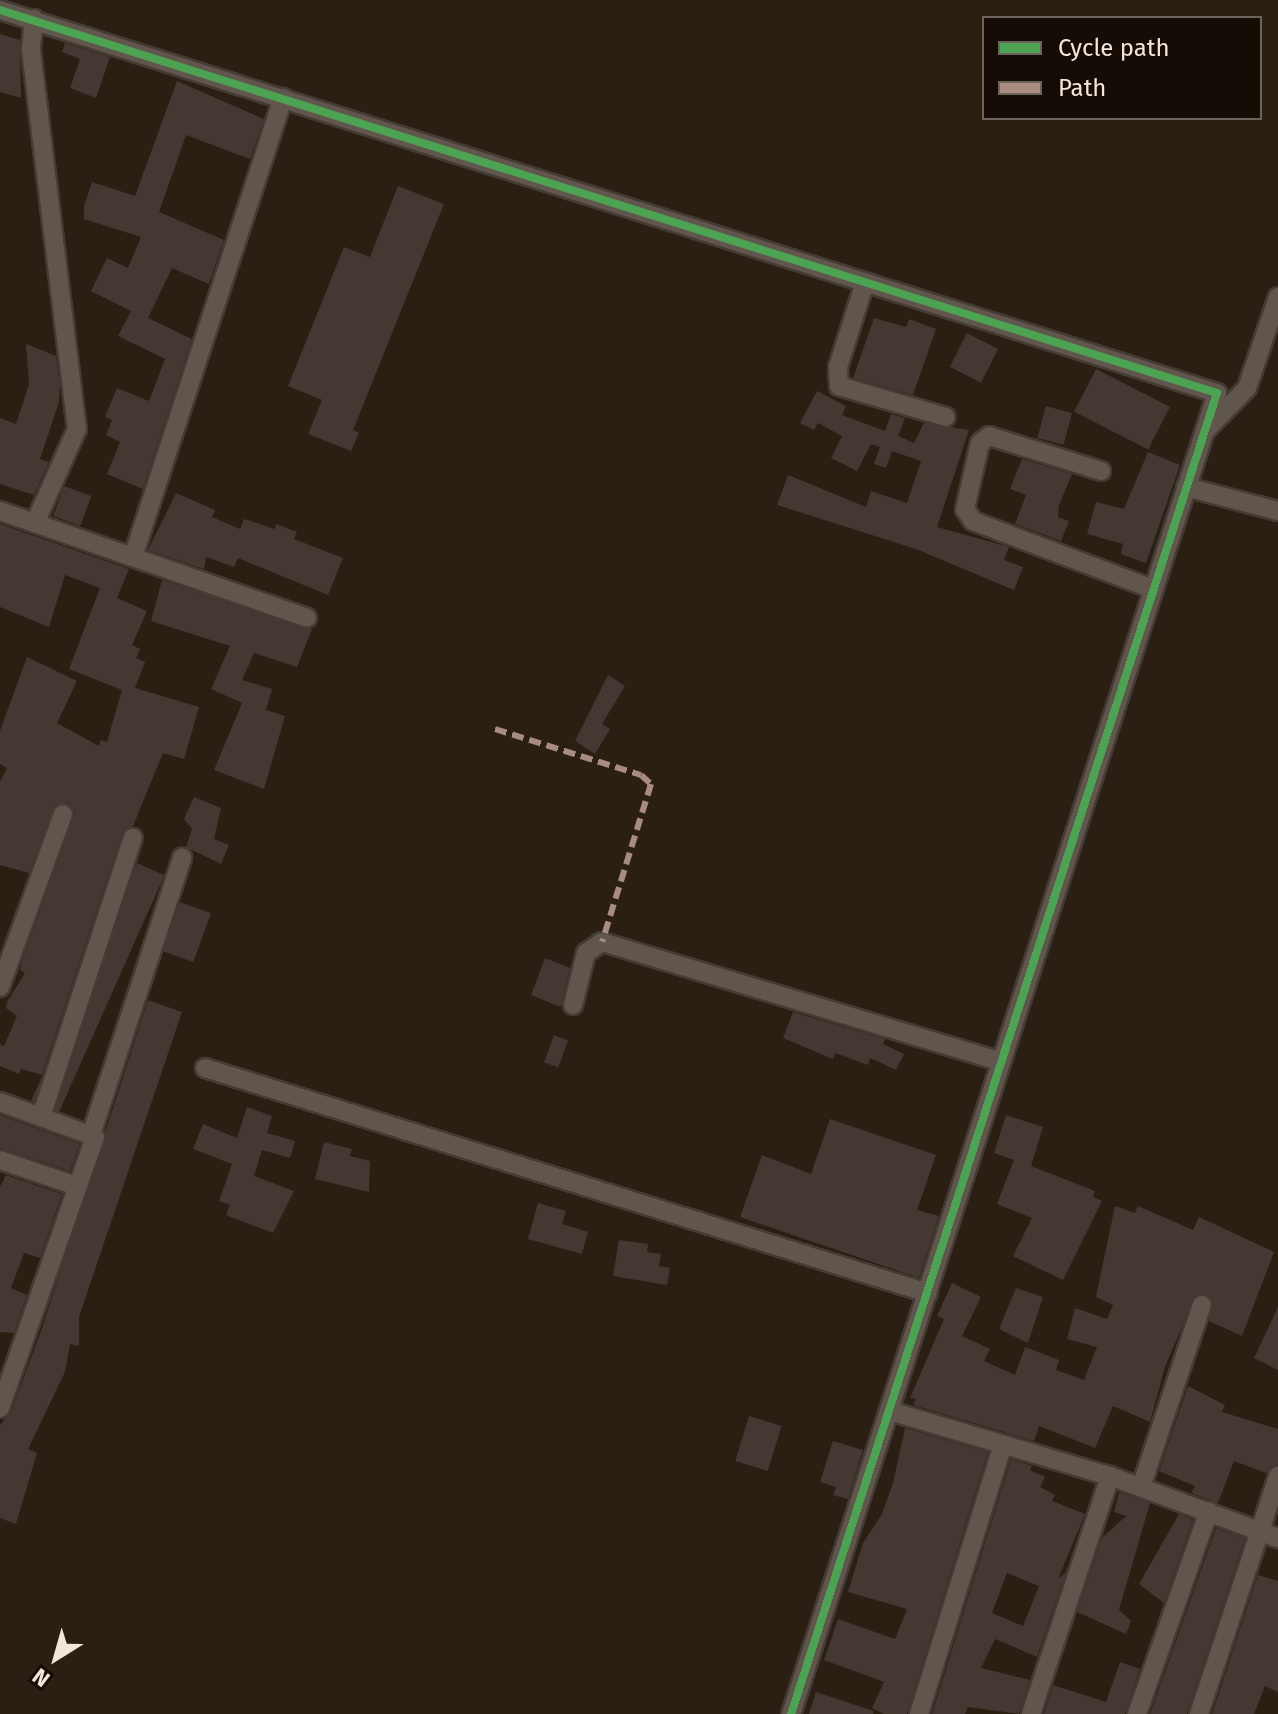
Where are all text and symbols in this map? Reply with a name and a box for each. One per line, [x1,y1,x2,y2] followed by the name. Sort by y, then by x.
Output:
[982,16,1262,120] legend
[1058,34,1170,62] text: Cycle path
[1058,74,1106,102] text: Path
[16,1618,96,1698] north arrow
[27,1662,55,1693] text: N

